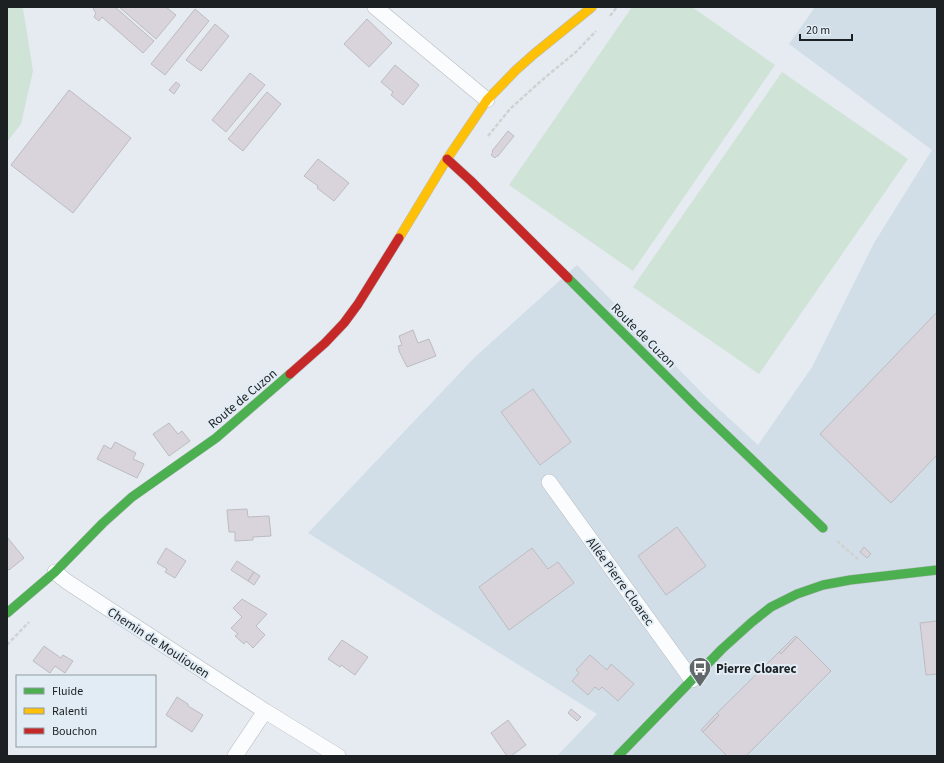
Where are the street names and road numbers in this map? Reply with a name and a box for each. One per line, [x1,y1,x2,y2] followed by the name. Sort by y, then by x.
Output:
[607,299,680,372] street label: Route de Cuzon
[204,365,281,433] street label: Route de Cuzon
[582,534,658,629] street label: Allée Pierre Cloarec
[104,603,213,683] street label: Chemin de Mouliouen

